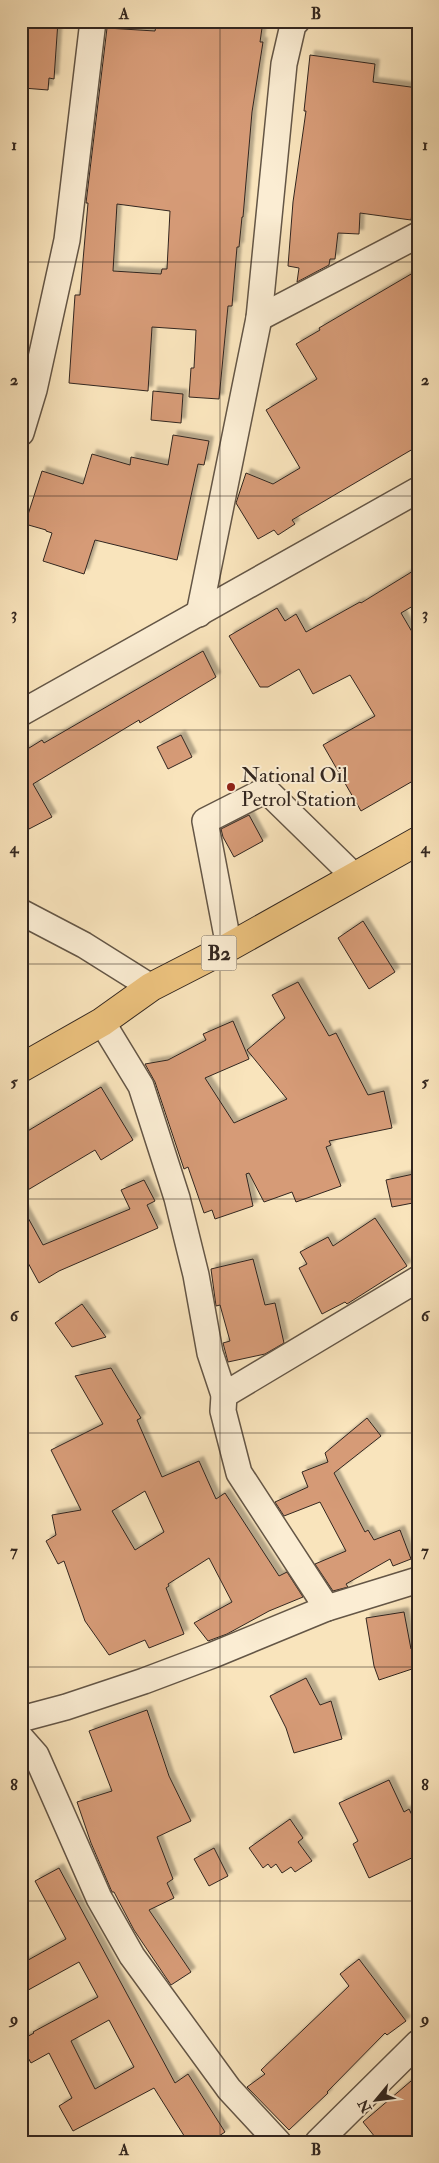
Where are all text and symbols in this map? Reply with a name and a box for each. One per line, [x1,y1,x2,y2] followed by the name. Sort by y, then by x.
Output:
[118,4,130,24] text: A
[311,4,321,24] text: B
[11,135,17,155] text: 1
[422,135,428,155] text: 1
[10,370,18,390] text: 2
[421,370,429,390] text: 2
[11,604,17,624] text: 3
[422,604,428,624] text: 3
[241,762,356,813] place label: National Oil Petrol Station
[225,781,237,793] marker: National Oil Petrol Station
[9,838,20,858] text: 4
[420,838,431,858] text: 4
[202,936,236,970] road number: B2
[10,1072,18,1092] text: 5
[421,1072,429,1092] text: 5
[10,1306,20,1326] text: 6
[421,1306,431,1326] text: 6
[10,1541,18,1561] text: 7
[421,1541,429,1561] text: 7
[10,1775,18,1795] text: 8
[421,1775,429,1795] text: 8
[8,2009,18,2029] text: 9
[419,2009,429,2029] text: 9
[352,2076,402,2126] north arrow
[354,2096,376,2117] text: N
[118,2140,130,2160] text: A
[311,2140,321,2160] text: B

